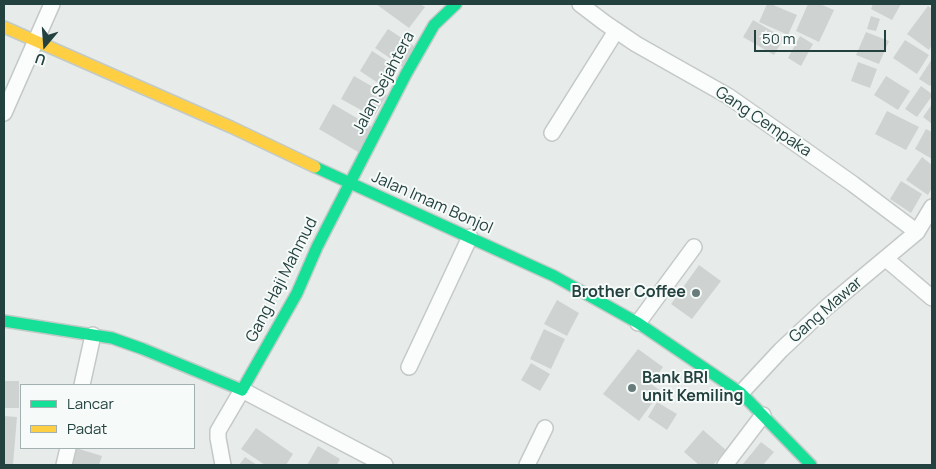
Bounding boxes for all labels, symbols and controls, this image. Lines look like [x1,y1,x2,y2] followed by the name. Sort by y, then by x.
[20,20,70,70] north arrow
[756,20,888,52] scale bar
[762,28,796,49] text: 50 m
[349,29,419,137] street label: Jalan Sejahtera
[32,49,48,70] text: U
[711,83,815,161] street label: Gang Cempaka
[368,168,496,238] street label: Jalan Imam Bonjol
[242,214,322,346] street label: Gang Haji Mahmud
[785,273,867,347] street label: Gang Mawar
[572,283,686,303] place label: Brother Coffee
[690,287,702,299] marker: Brother Coffee
[642,369,743,407] place label: Bank BRI unit Kemiling
[626,382,638,394] marker: Bank BRI unit Kemiling
[20,384,195,449] legend
[67,393,114,414] text: Lancar
[67,418,107,439] text: Padat

